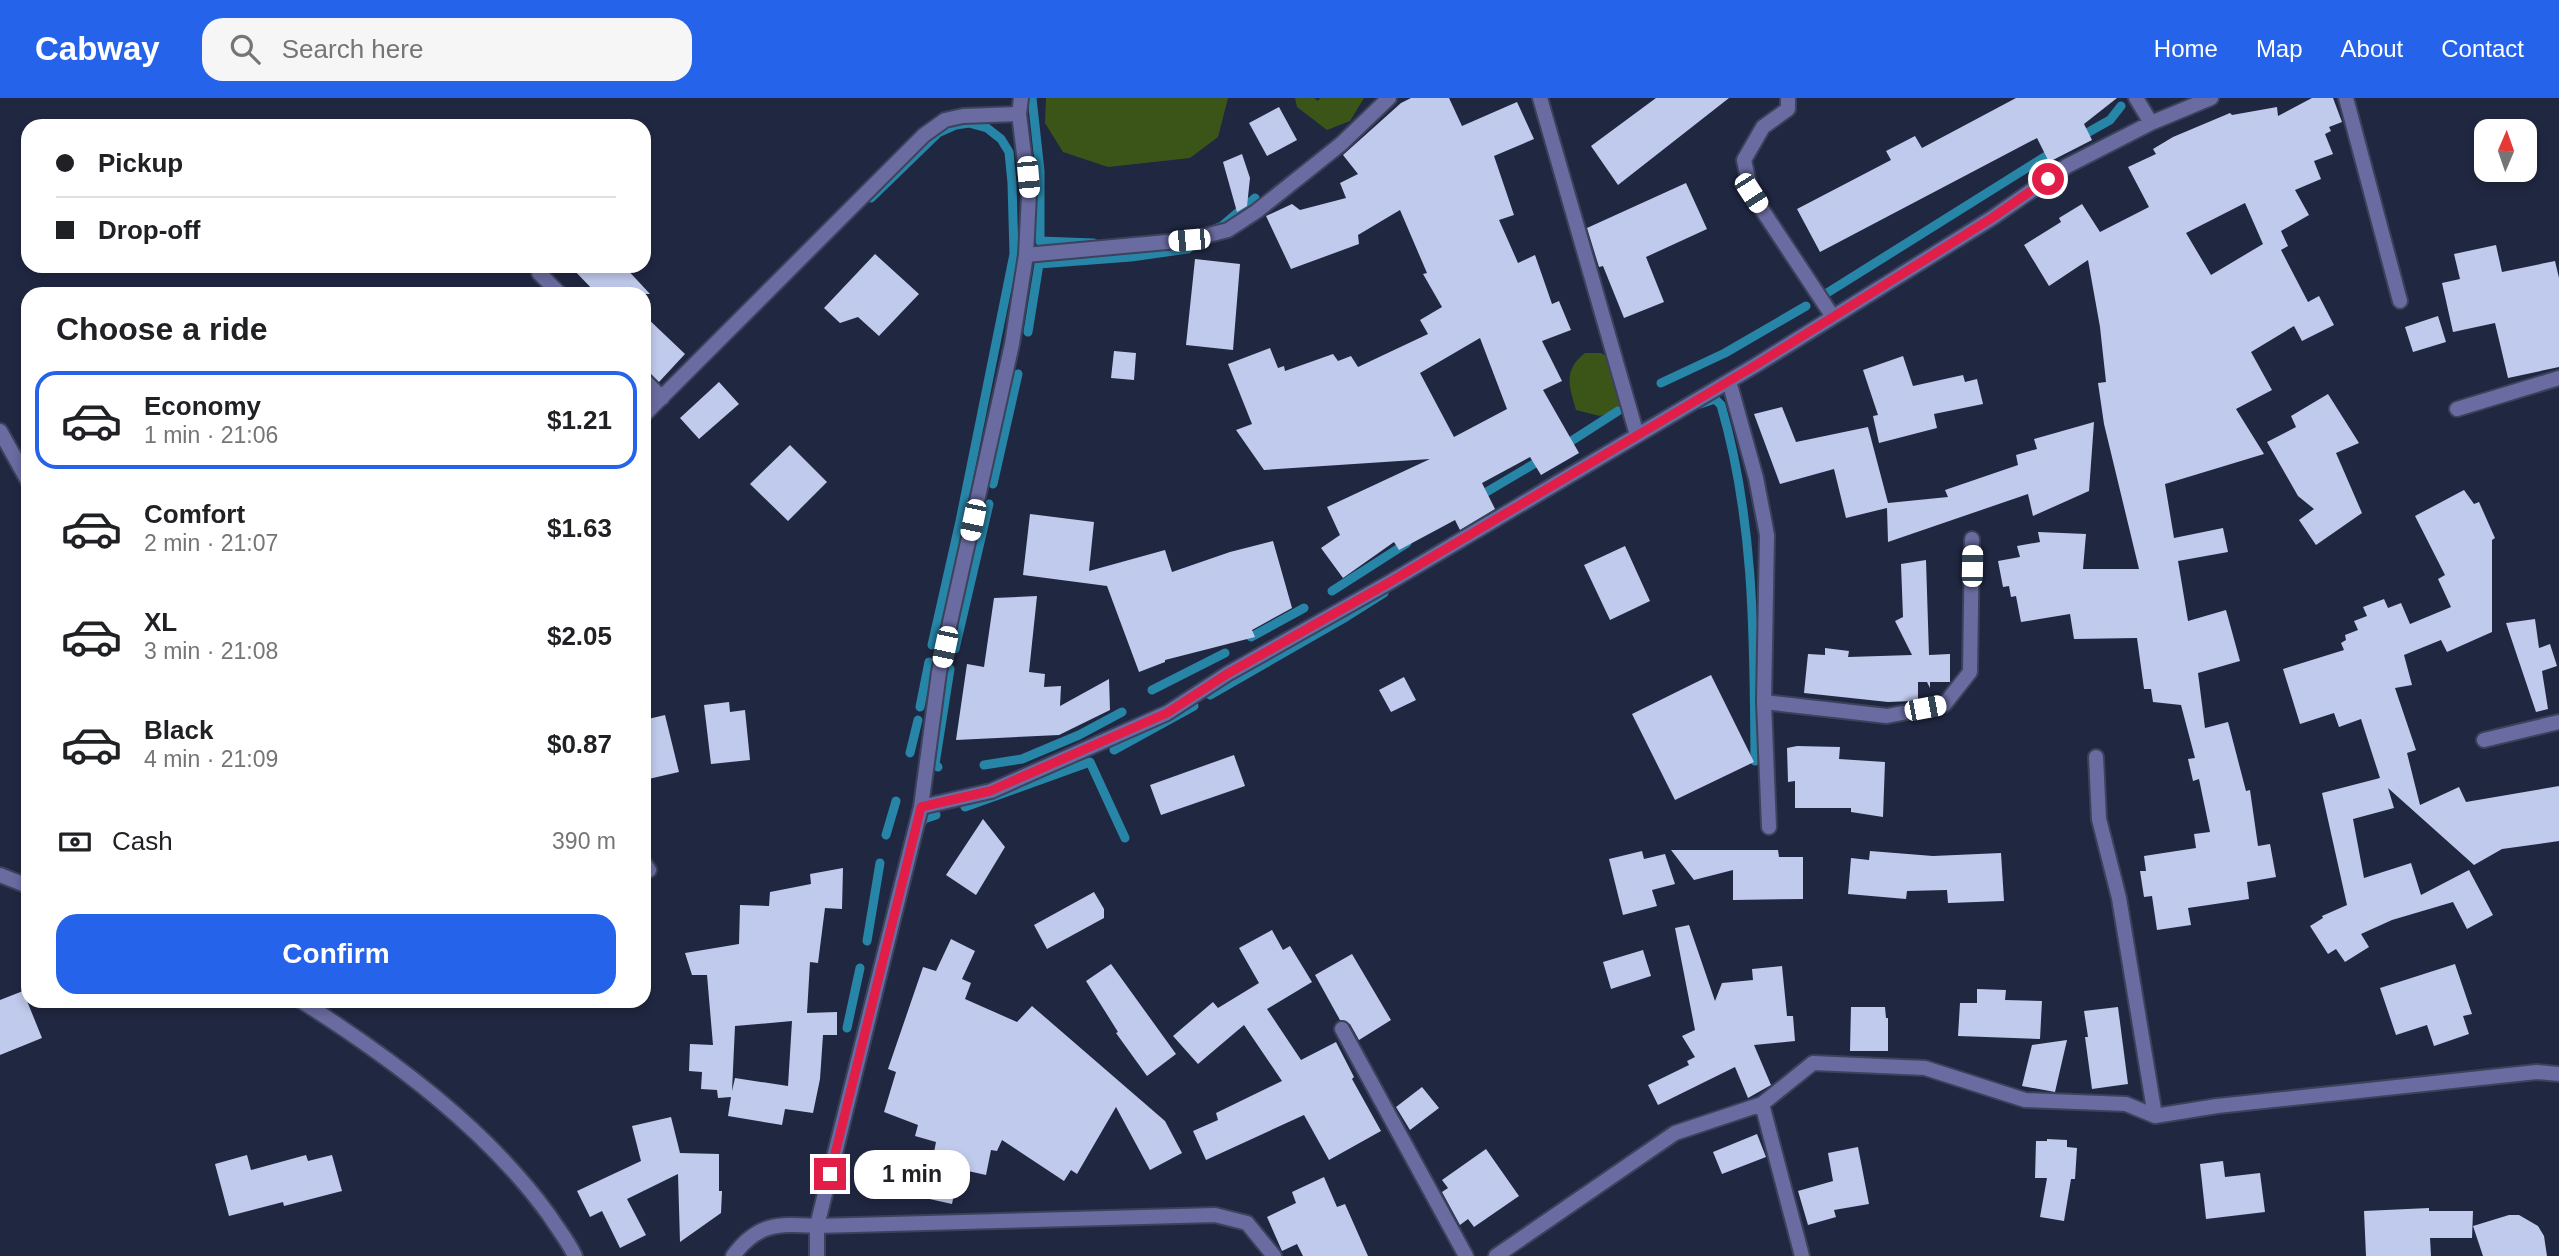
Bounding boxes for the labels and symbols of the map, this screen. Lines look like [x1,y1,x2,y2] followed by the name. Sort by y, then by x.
[2474,119,2538,182] north arrow
[1016,155,1041,199] car
[2032,163,2064,195] route start
[1731,170,1772,216] car
[1168,228,1211,252] car
[959,497,988,543] car
[1962,545,1983,587] car
[931,624,960,670] car
[1903,694,1948,722] car
[854,1150,970,1198] callout: 1 min
[814,1158,846,1190] route end

